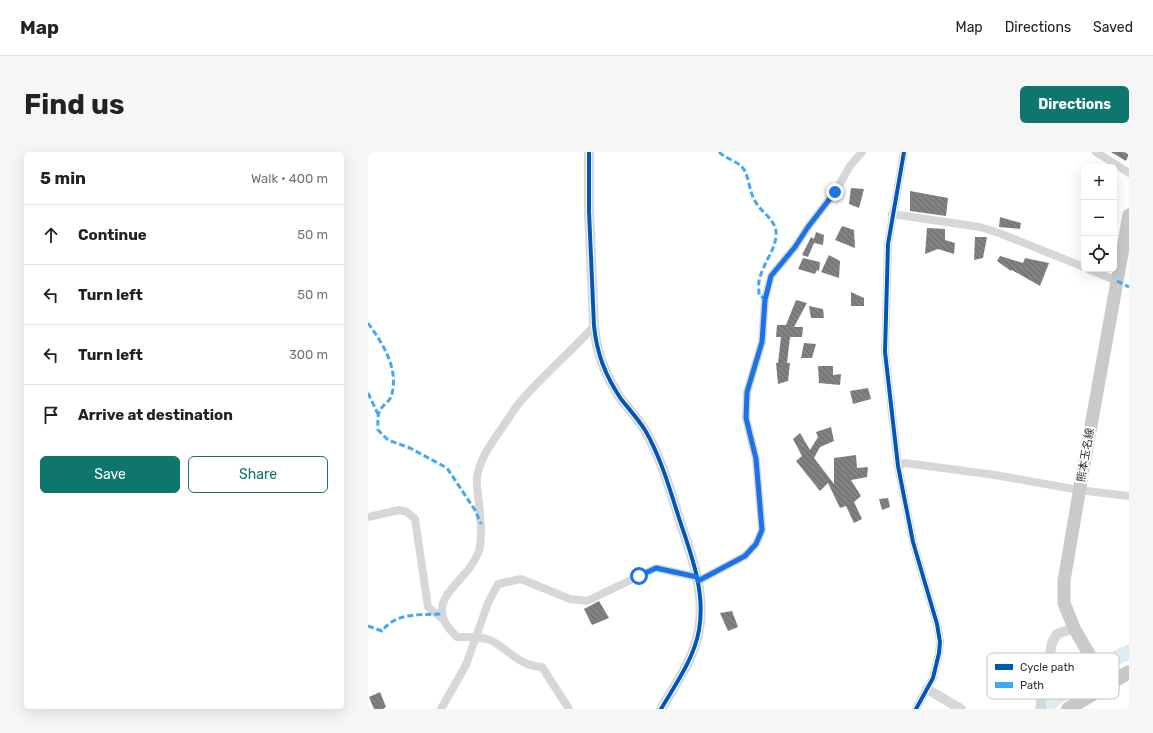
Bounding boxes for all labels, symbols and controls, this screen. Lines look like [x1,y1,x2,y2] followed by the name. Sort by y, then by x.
[20,16,59,39] text: Map
[956,19,983,36] text: Map
[1005,19,1071,36] text: Directions
[1093,19,1133,36] text: Saved
[1020,86,1129,123] button: Directions
[24,88,124,121] text: Find us
[1081,164,1117,272] map controls
[1081,164,1117,200] button: +
[40,168,86,188] text: 5 min
[251,171,328,186] text: Walk · 400 m
[826,183,844,201] route end
[1081,200,1117,236] button: −
[40,224,62,246] icon: ahead
[78,226,147,244] text: Continue
[297,227,328,242] text: 50 m
[1081,236,1117,272] button: locate
[40,284,62,306] icon: left
[78,286,143,304] text: Turn left
[297,287,328,302] text: 50 m
[40,344,62,366] icon: left
[78,346,143,364] text: Turn left
[289,347,328,362] text: 300 m
[40,404,62,426] icon: arrive
[78,406,233,424] text: Arrive at destination
[1074,427,1097,483] street label: 熊本玉名線
[40,456,180,493] button: Save
[188,456,328,493] button: Share
[630,567,648,585] route start
[987,653,1119,699] legend
[1020,661,1074,674] text: Cycle path
[1020,679,1044,692] text: Path

